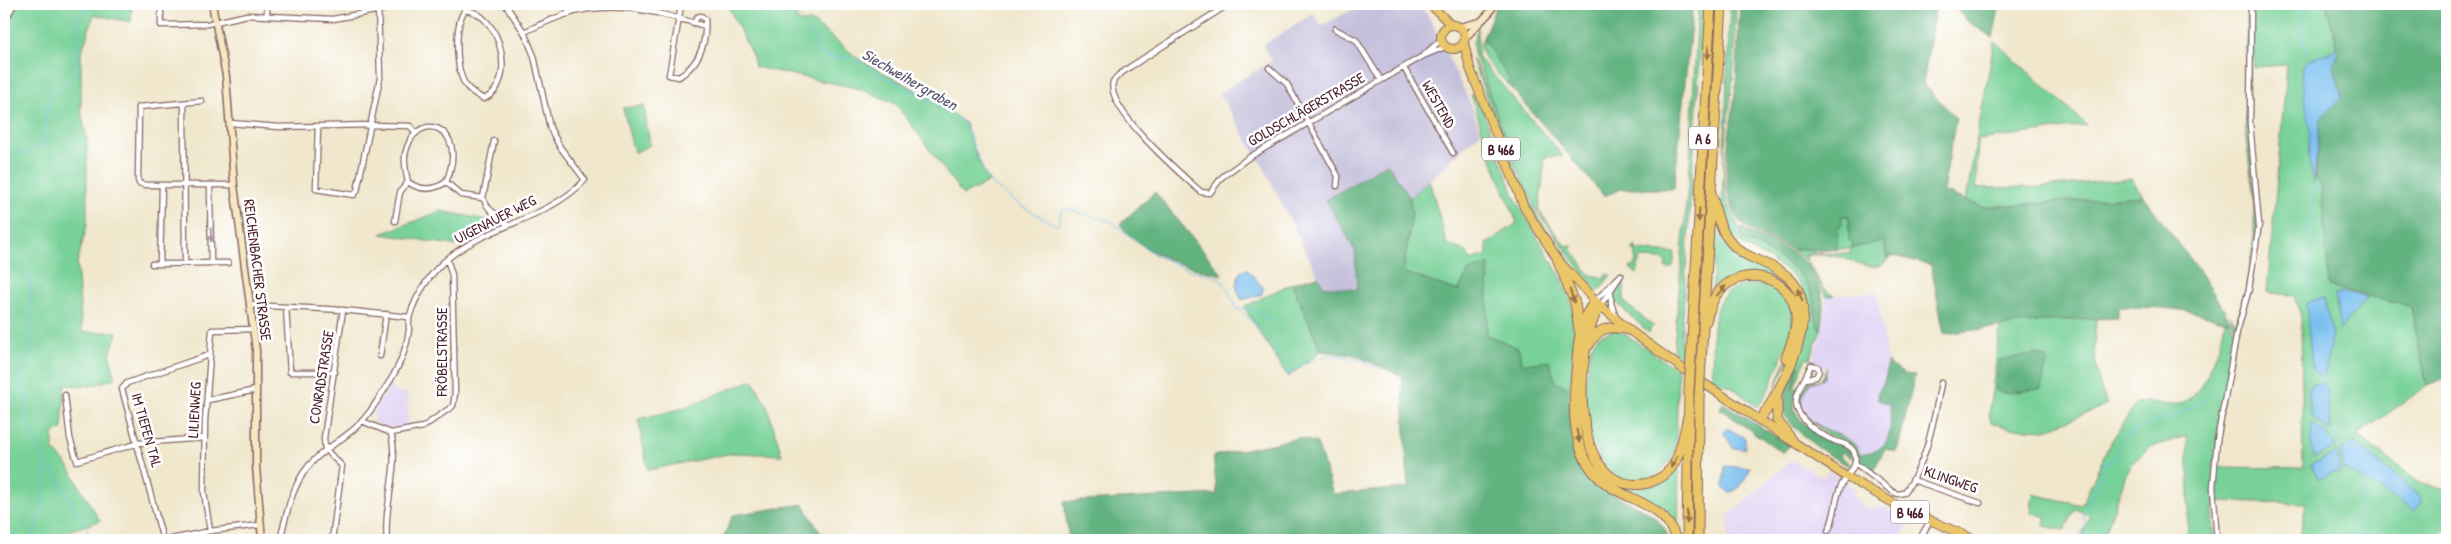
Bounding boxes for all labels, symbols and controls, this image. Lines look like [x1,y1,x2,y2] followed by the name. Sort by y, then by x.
[858,43,963,116] water label: Siechweihergraben
[1704,45,1712,61] one-way arrow
[1243,67,1369,151] street label: GOLDSCHLÄGERSTRASSE
[1417,76,1461,132] street label: WESTEND
[1689,126,1717,150] road number: A 6
[1482,138,1520,160] road number: B 466
[451,189,540,249] street label: UIGENAUER WEG
[239,198,277,342] street label: REICHENBACHER STRASSE
[1694,207,1702,223] one-way arrow
[207,227,215,243] one-way arrow
[1715,286,1727,298] one-way arrow
[1796,288,1804,302] one-way arrow
[1568,289,1576,304] one-way arrow
[431,307,452,398] street label: FRÖBELSTRASSE
[303,328,339,425] street label: CONRADSTRASSE
[182,381,206,438] street label: LILIENWEG
[126,390,168,470] street label: IM TIEFEN TAL
[1574,429,1582,444] one-way arrow
[1670,454,1678,469] one-way arrow
[1921,460,1981,498] street label: KLINGWEG
[1891,501,1929,524] road number: B 466
[1683,509,1691,525] one-way arrow

